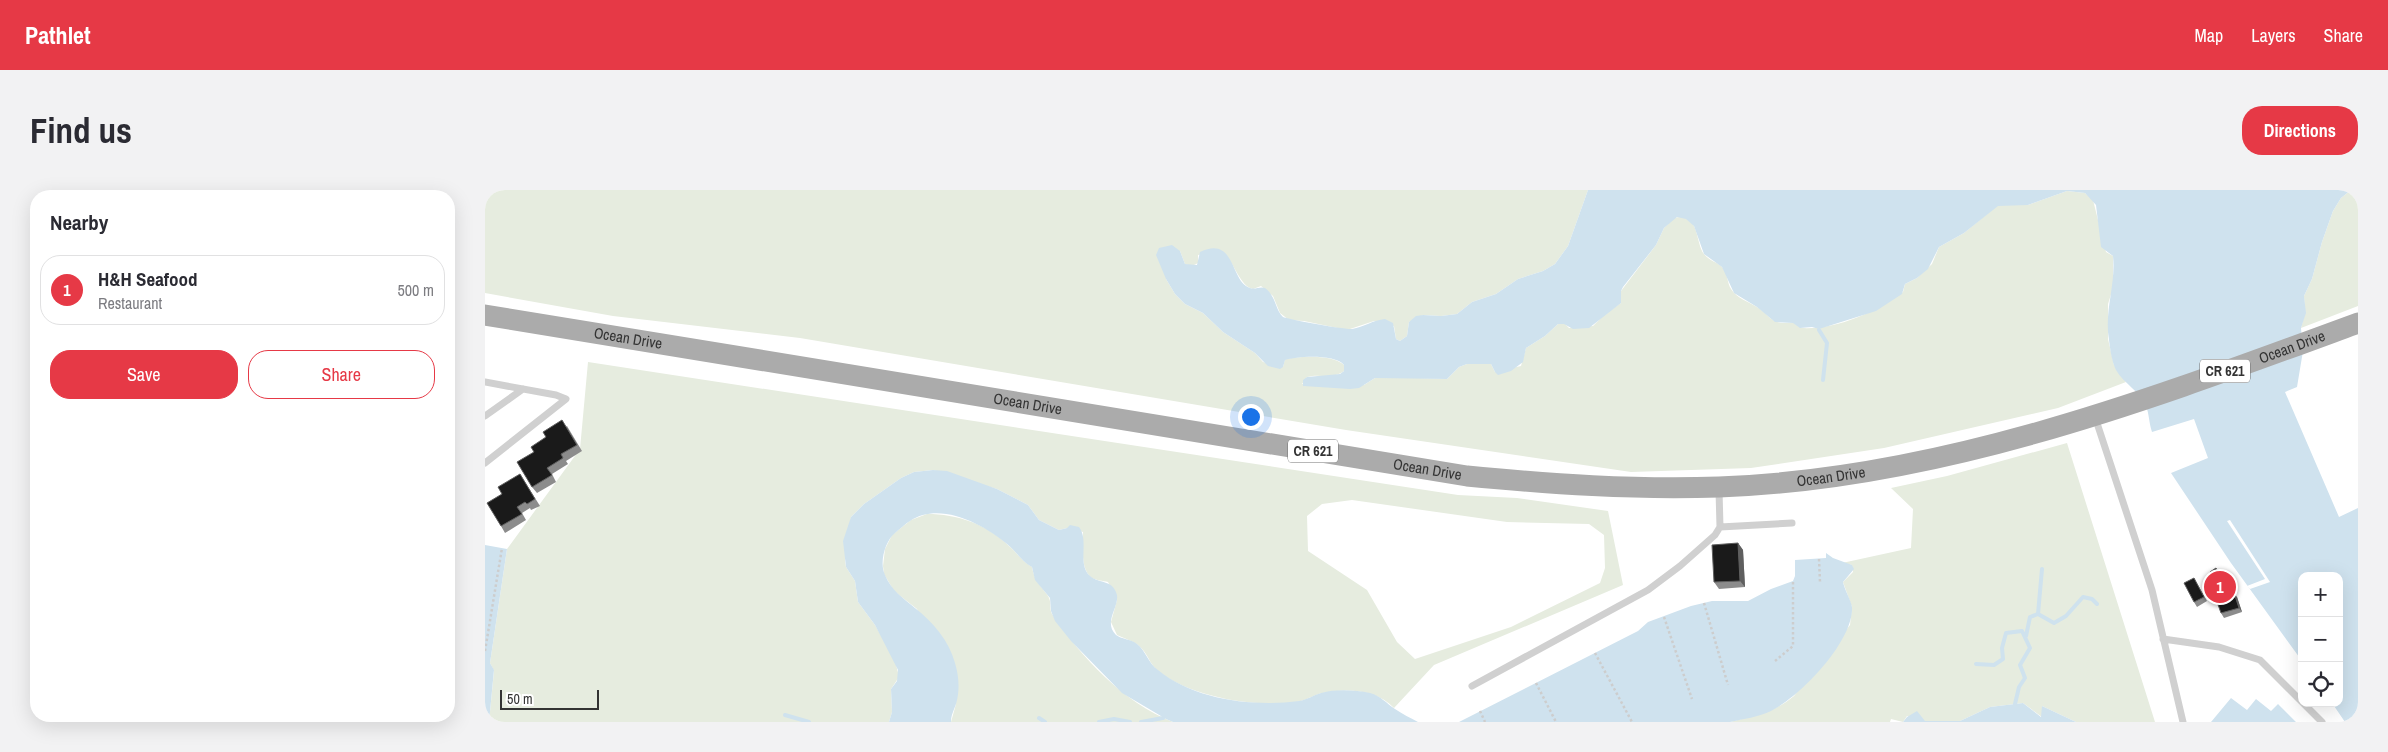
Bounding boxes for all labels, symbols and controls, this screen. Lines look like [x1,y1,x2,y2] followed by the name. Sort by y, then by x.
[25,19,91,51] text: Pathlet
[2195,23,2223,48] text: Map
[2251,23,2296,48] text: Layers
[2324,23,2363,48] text: Share
[2242,106,2358,155] button: Directions
[30,107,132,154] text: Find us
[50,208,108,237] text: Nearby
[98,266,198,292] text: H&H Seafood
[63,279,71,301] text: 1
[398,279,434,301] text: 500 m
[98,292,162,314] text: Restaurant
[592,322,664,354] street label: Ocean Drive
[2256,325,2328,368] street label: Ocean Drive
[50,350,238,399] button: Save
[248,350,435,399] button: Share
[2200,360,2250,382] road number: CR 621
[992,388,1064,419] street label: Ocean Drive
[1238,404,1264,430] your location
[1288,440,1338,462] road number: CR 621
[1392,453,1463,485] street label: Ocean Drive
[1795,461,1867,491] street label: Ocean Drive
[2204,568,2236,606] pin: 1
[2298,572,2343,707] map controls
[2298,572,2343,617] button: +
[2298,617,2343,662] button: −
[2298,662,2343,707] button: locate
[500,687,599,710] scale bar
[507,690,533,708] text: 50 m

